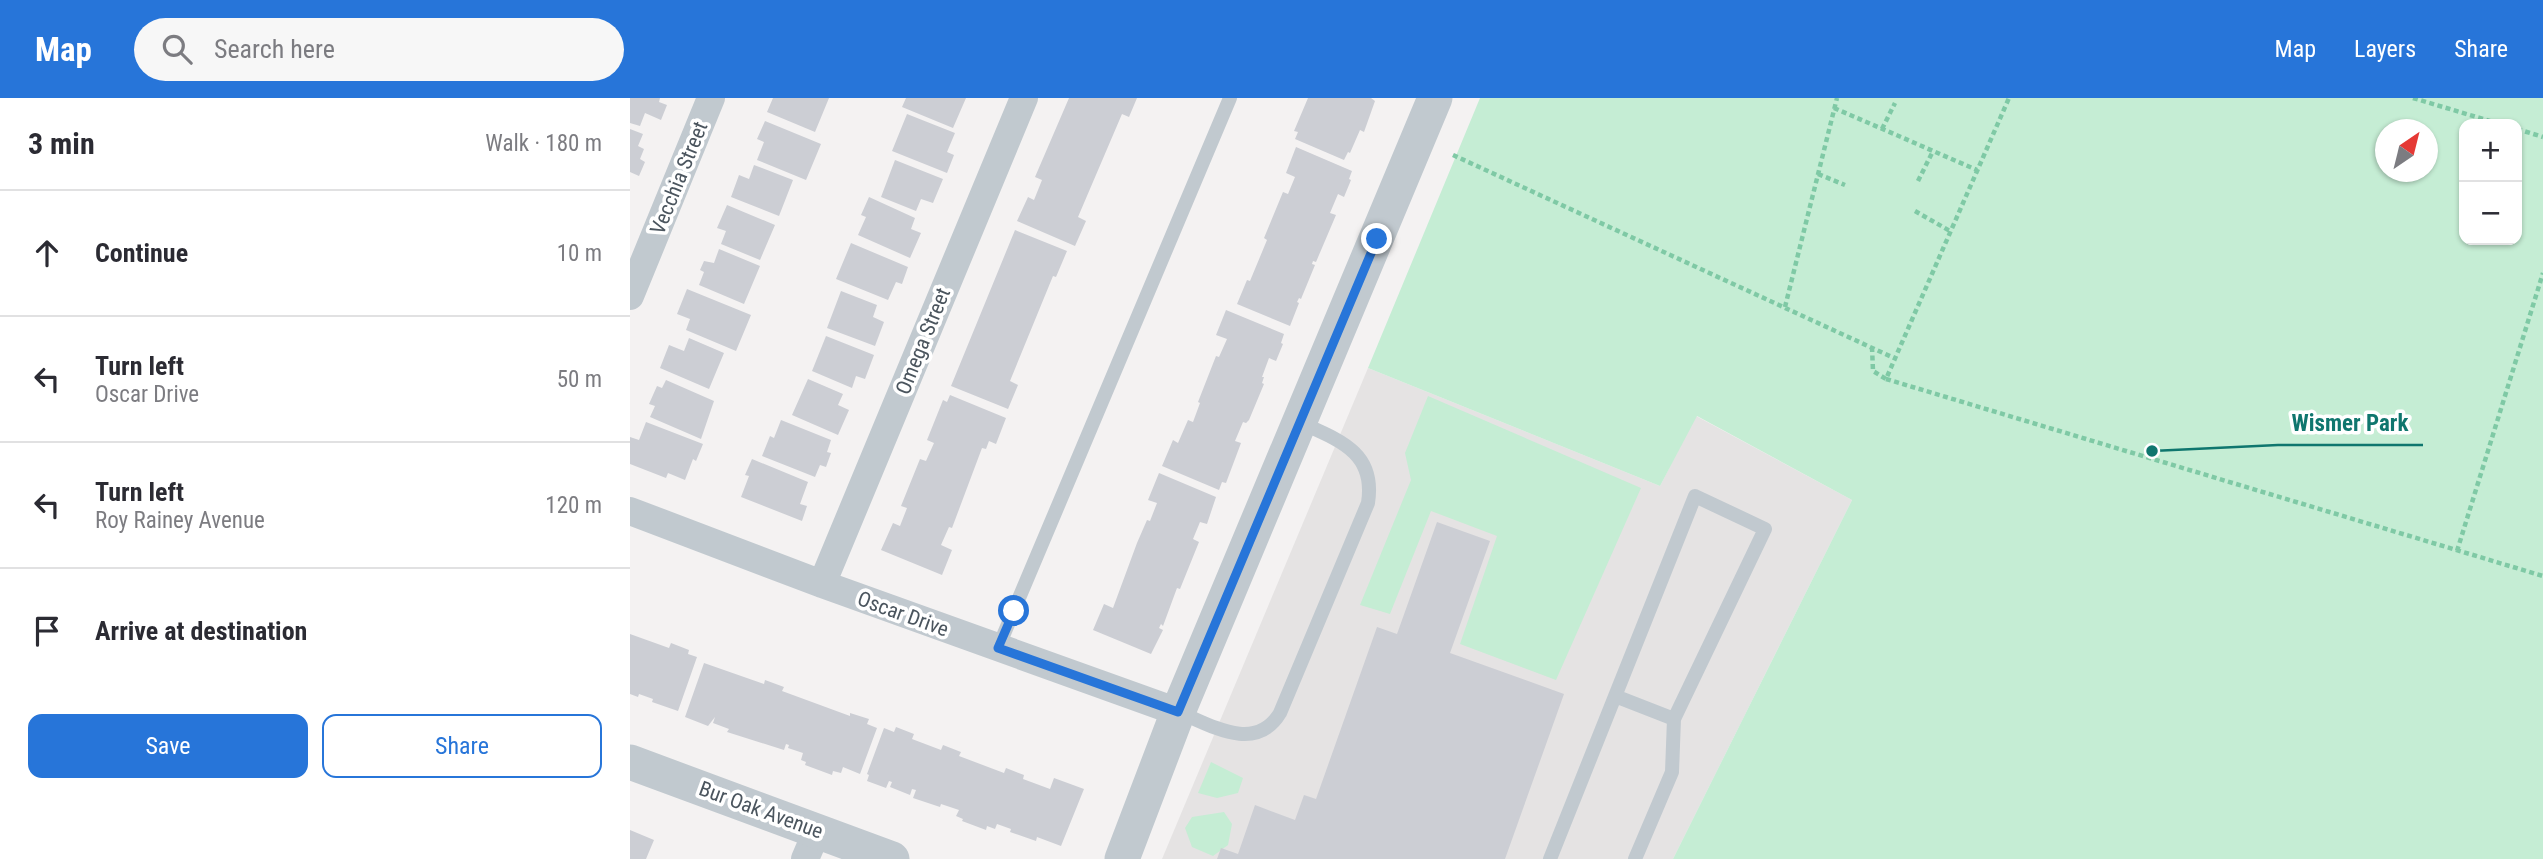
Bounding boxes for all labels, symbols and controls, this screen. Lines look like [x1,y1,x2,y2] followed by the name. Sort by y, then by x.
[134,18,624,81] search box
[35,30,92,69] text: Map
[158,30,196,68] icon: search
[214,34,335,64] text: Search here
[2275,35,2316,63] text: Map
[2354,35,2416,63] text: Layers
[2454,35,2508,63] text: Share
[645,118,713,238] street label: Vecchia Street
[2375,119,2438,182] north arrow
[2459,119,2522,245] map controls
[2459,119,2522,182] button: +
[28,126,95,161] text: 3 min
[485,130,602,157] text: Walk · 180 m
[2459,182,2522,245] button: −
[1361,223,1392,254] route end
[28,234,66,272] icon: ahead
[95,238,188,268] text: Continue
[557,240,602,267] text: 10 m
[891,284,955,398] street label: Omega Street
[95,351,184,381] text: Turn left
[28,360,66,398] icon: left
[557,366,602,393] text: 50 m
[95,381,199,408] text: Oscar Drive
[2278,401,2423,445] callout: Wismer Park
[2292,410,2409,437] text: Wismer Park
[95,477,184,507] text: Turn left
[28,486,66,524] icon: left
[545,492,602,519] text: 120 m
[95,507,265,534] text: Roy Rainey Avenue
[854,586,952,642] street label: Oscar Drive
[998,595,1029,626] route start
[28,612,66,650] icon: arrive
[95,616,307,646] text: Arrive at destination
[28,714,308,778] button: Save
[322,714,602,778] button: Share
[696,776,826,844] street label: Bur Oak Avenue

